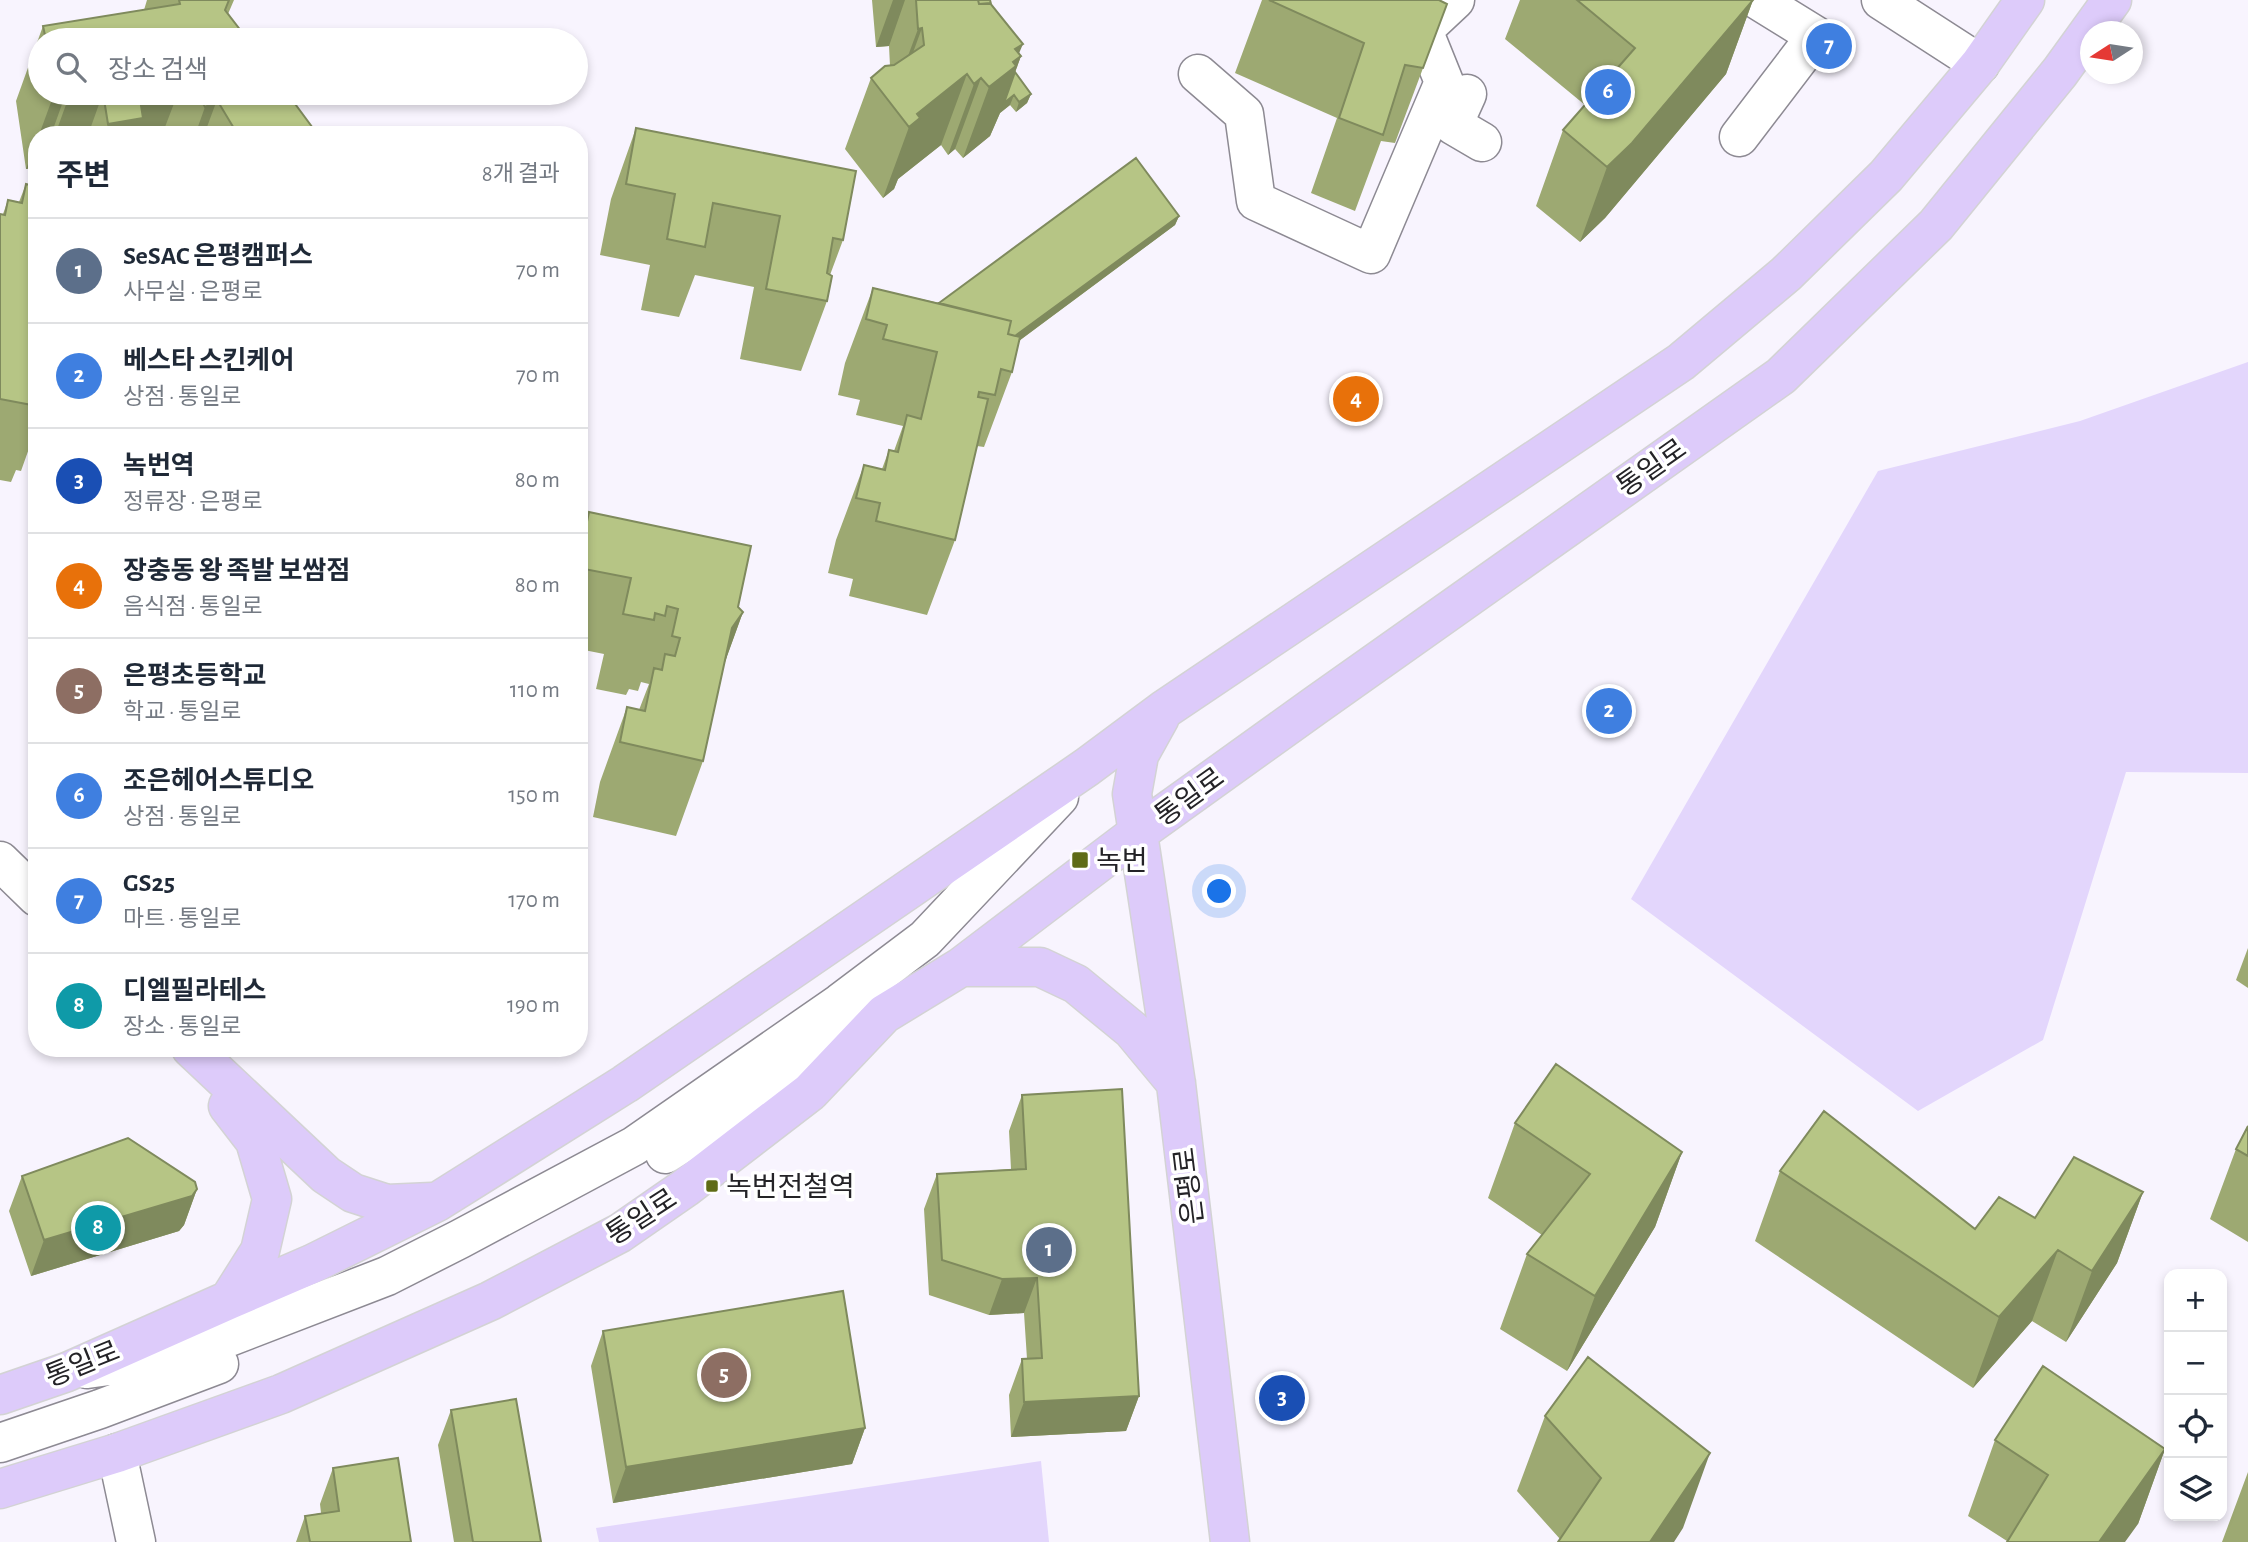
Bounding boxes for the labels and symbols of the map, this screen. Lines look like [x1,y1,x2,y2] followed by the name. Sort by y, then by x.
[1806,20,1852,72] pin: 7
[2080,21,2143,84] north arrow
[1585,66,1631,118] pin: 6
[1333,373,1379,425] pin: 4
[1611,433,1692,502] street label: 통일로
[1586,685,1632,737] pin: 2
[1150,762,1230,832] street label: 통일로
[1096,846,1148,876] place label: 녹번
[1070,850,1090,870] marker: 녹번
[1202,874,1236,908] your location
[1169,1146,1209,1226] street label: 은평로
[726,1172,855,1202] place label: 녹번전철역
[704,1178,720,1194] marker: 녹번전철역
[601,1183,682,1250] street label: 통일로
[75,1202,121,1254] pin: 8
[1026,1224,1072,1276] pin: 1
[41,1336,124,1392] street label: 통일로
[701,1349,747,1401] pin: 5
[1259,1372,1305,1424] pin: 3

